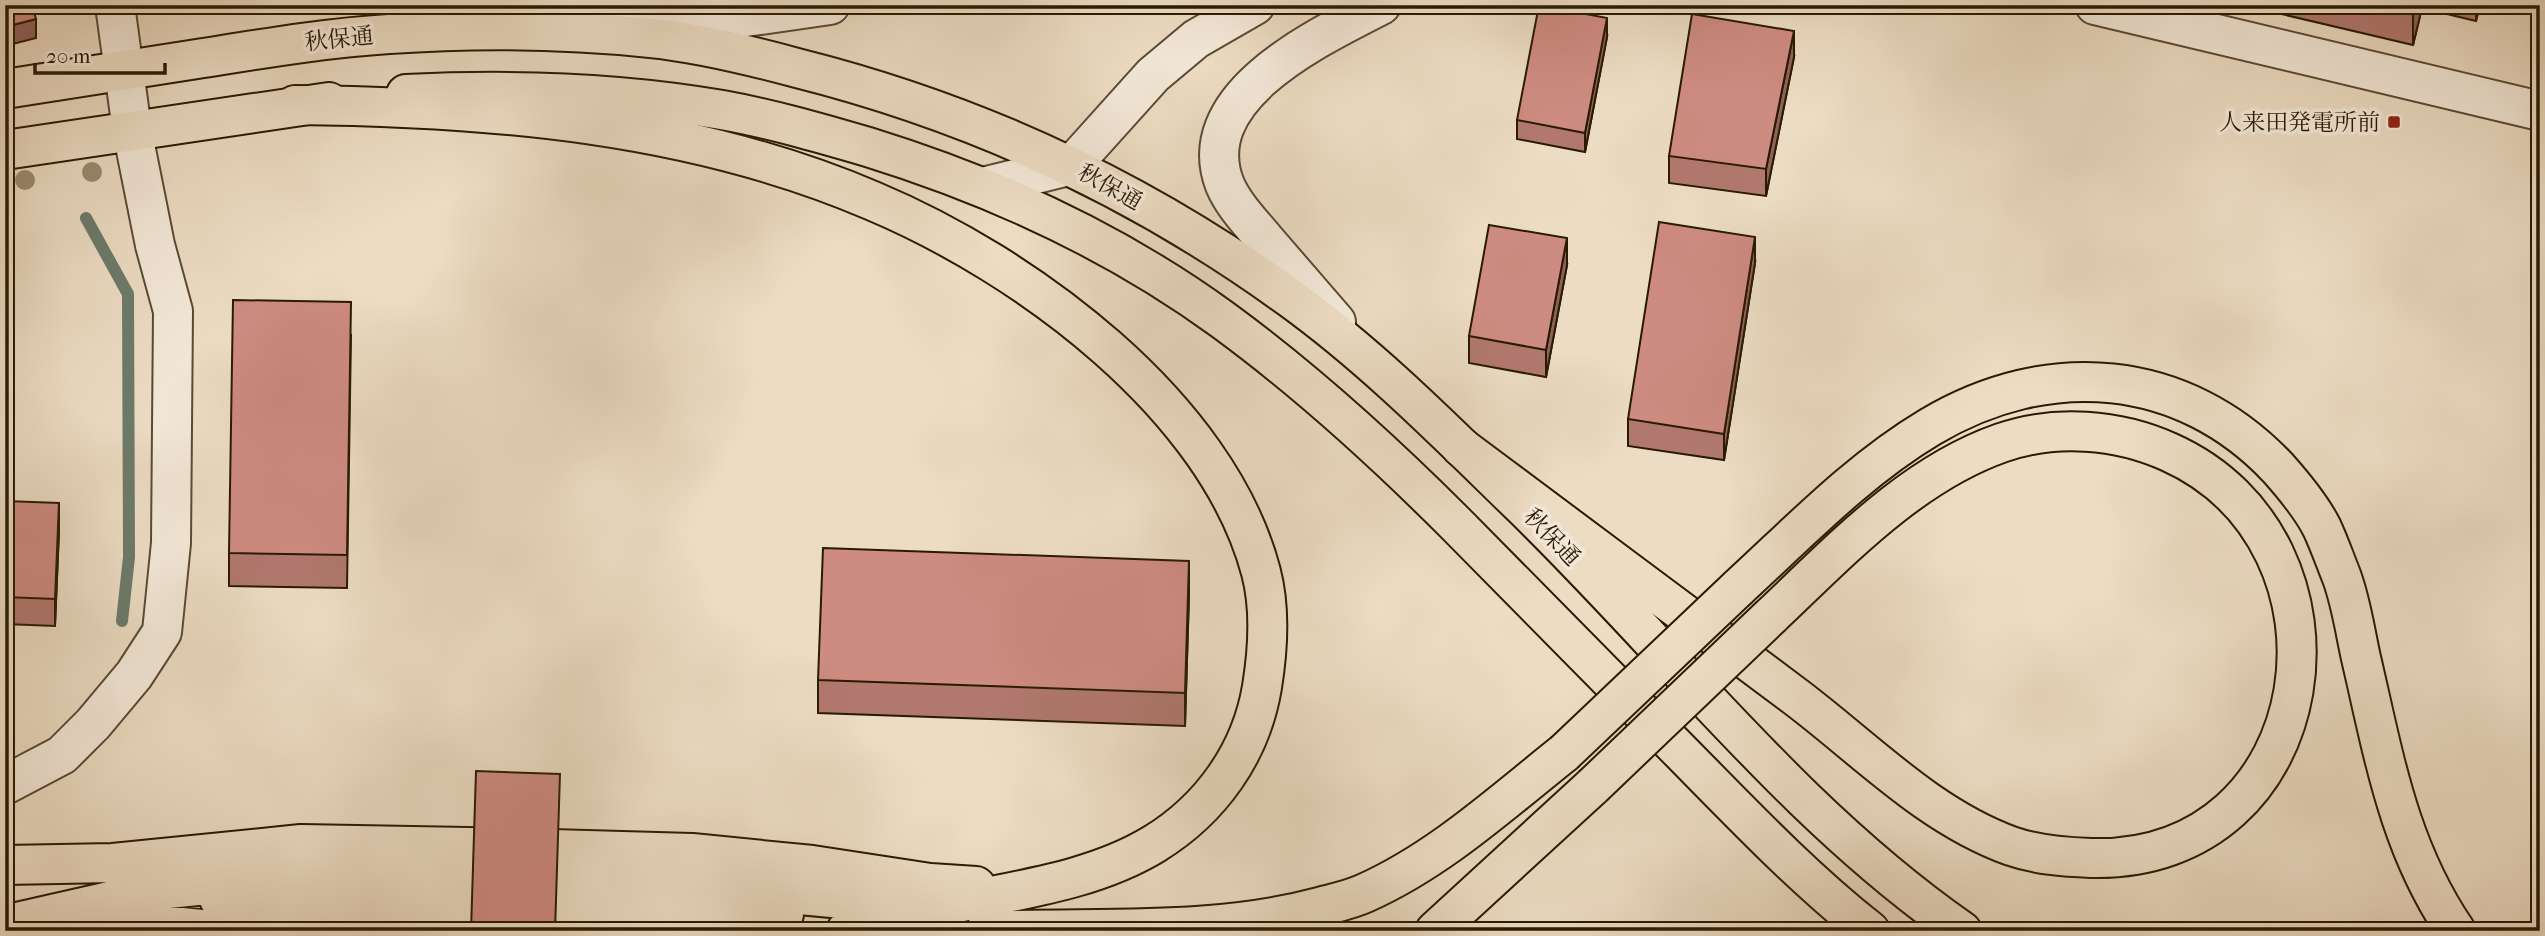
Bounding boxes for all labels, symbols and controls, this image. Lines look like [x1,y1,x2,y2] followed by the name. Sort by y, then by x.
[303,22,375,56] street label: 秋保通
[35,32,164,76] scale bar
[46,44,91,68] text: 20 m
[2219,109,2380,136] place label: 人来田発電所前
[2386,114,2402,130] marker: 人来田発電所前
[1073,158,1147,216] street label: 秋保通
[1518,503,1586,571] street label: 秋保通

